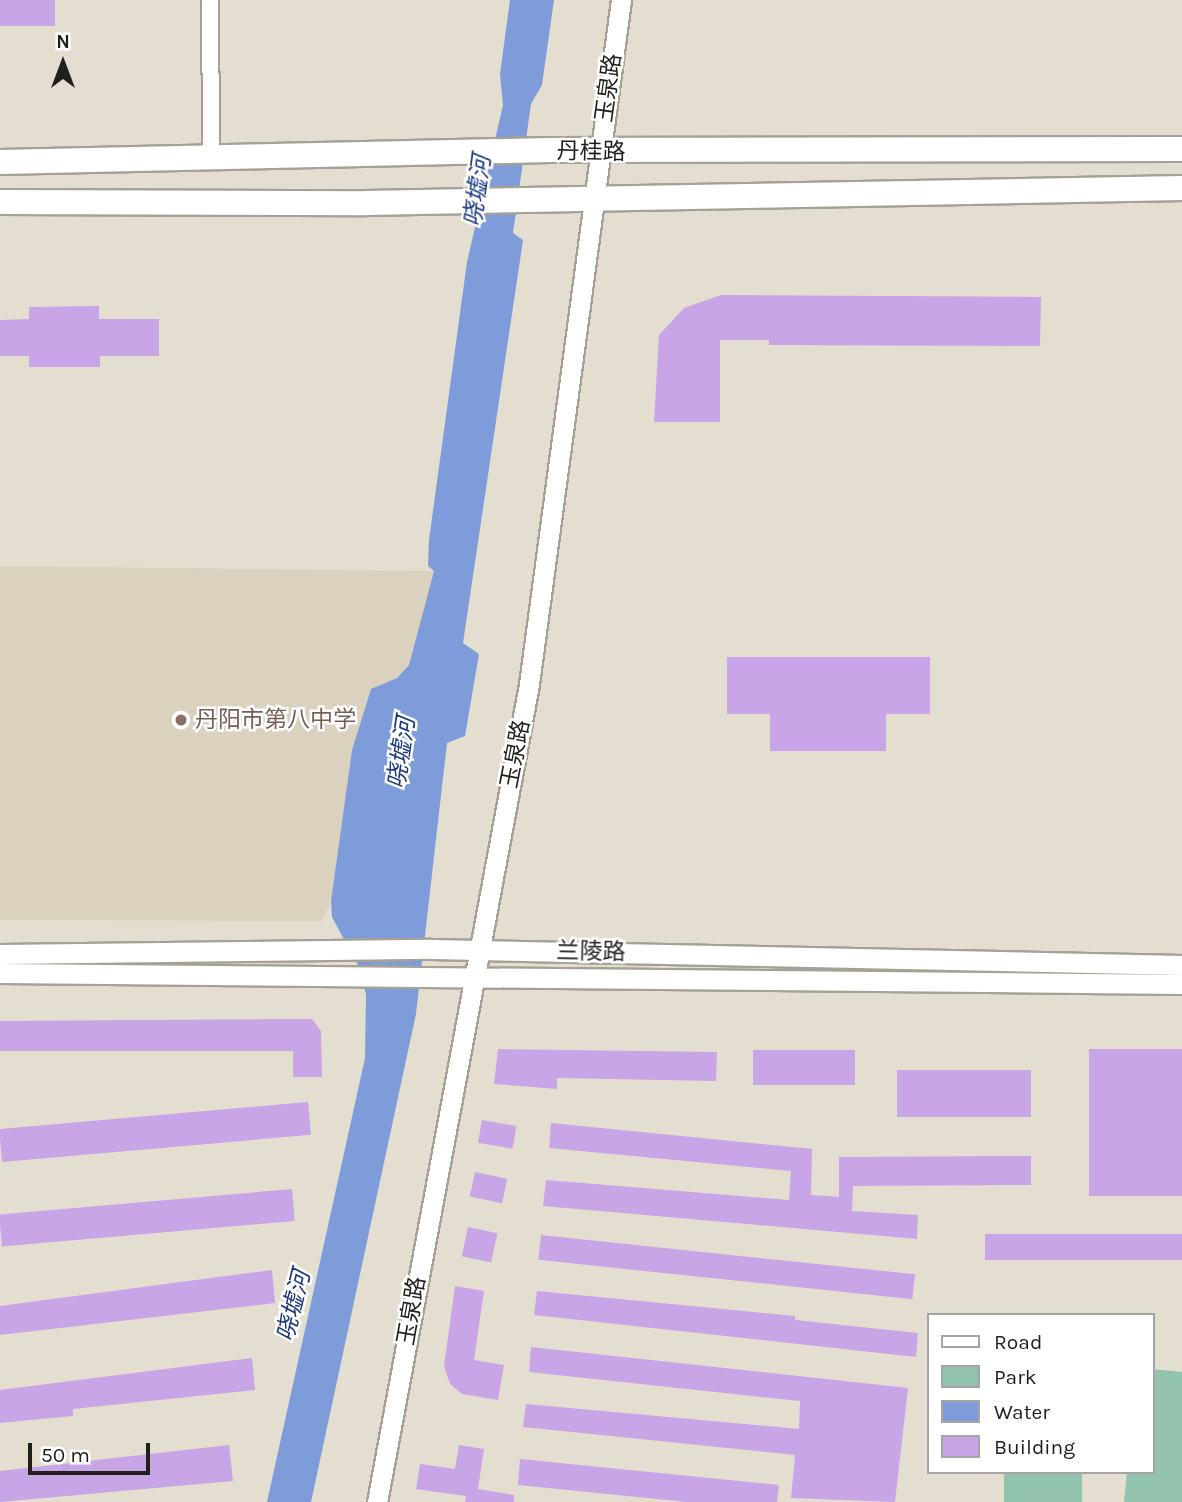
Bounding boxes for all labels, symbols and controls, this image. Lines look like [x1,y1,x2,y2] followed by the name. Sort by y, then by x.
[28,28,98,98] north arrow
[56,31,70,53] text: N
[591,52,627,124] street label: 玉泉路
[556,138,626,166] street label: 丹桂路
[459,153,497,229] water label: 哓墟河
[195,706,356,734] place label: 丹阳市第八中学
[173,712,189,728] marker: 丹阳市第八中学
[383,715,421,791] water label: 哓墟河
[496,718,536,790] street label: 玉泉路
[556,938,626,966] street label: 兰陵路
[271,1268,317,1344] water label: 哓墟河
[392,1275,432,1347] street label: 玉泉路
[926,1313,1154,1474] legend
[994,1330,1042,1354] text: Road
[994,1365,1037,1389] text: Park
[994,1400,1050,1424] text: Water
[32,1428,154,1472] scale bar
[994,1435,1075,1459] text: Building
[41,1443,90,1467] text: 50 m

